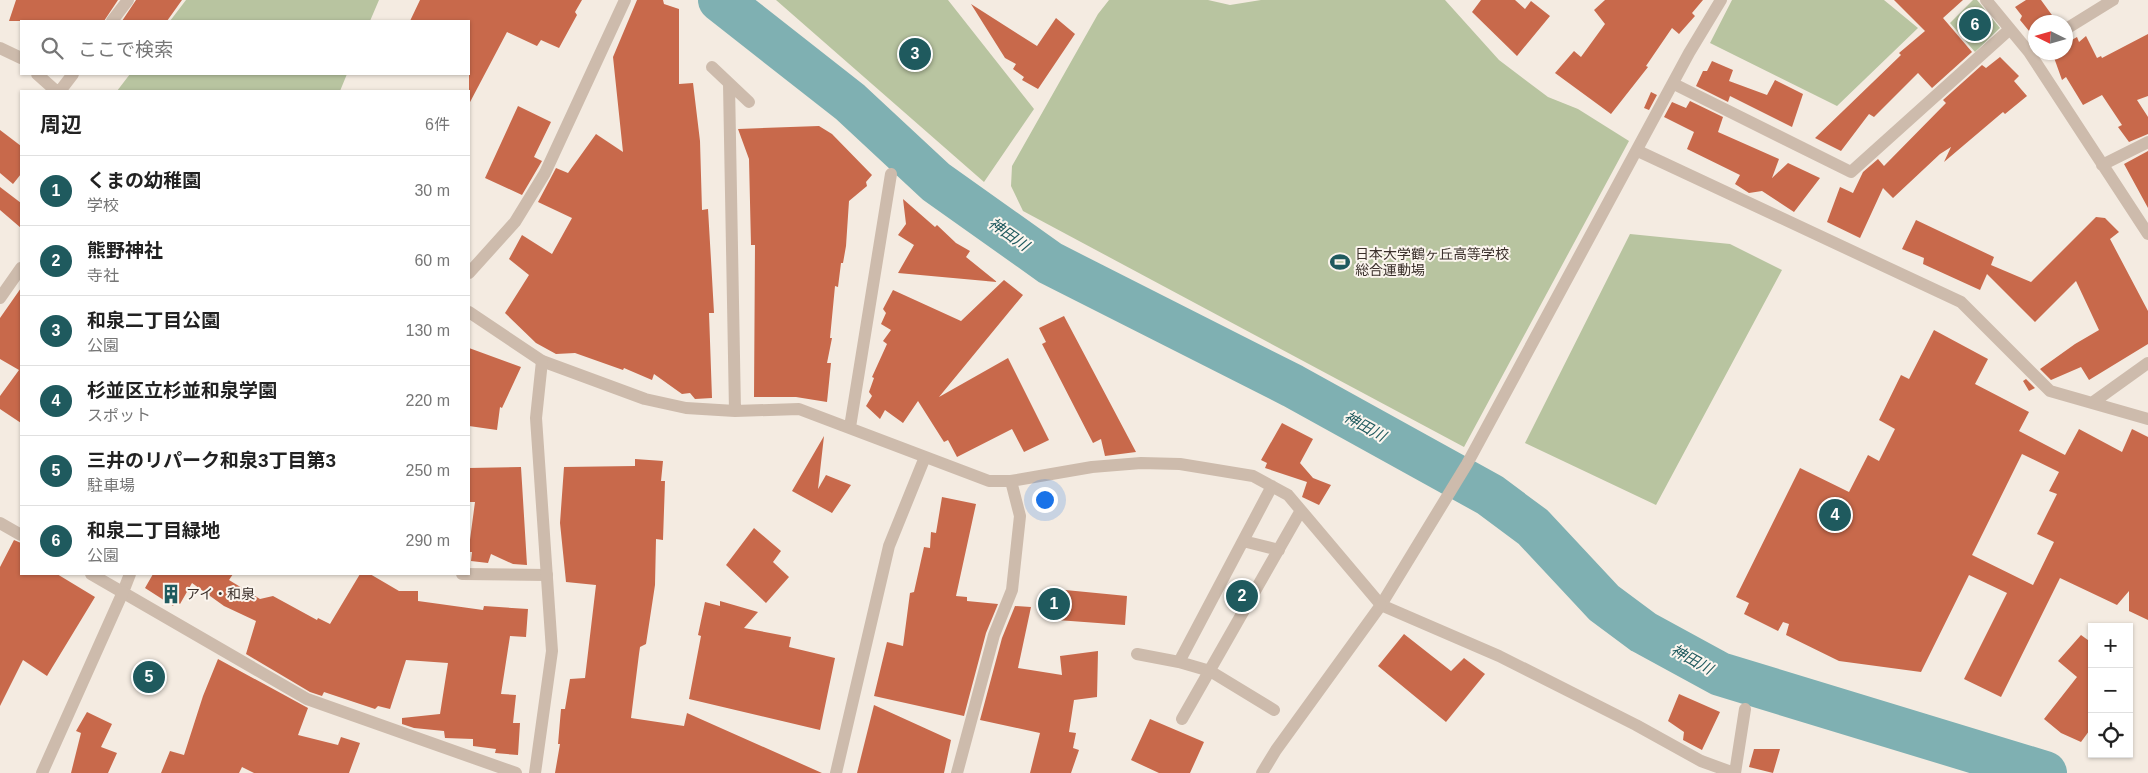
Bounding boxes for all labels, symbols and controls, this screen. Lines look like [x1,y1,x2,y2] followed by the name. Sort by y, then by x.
[1959,6,1991,44] pin: 6
[2028,15,2073,60] north arrow
[20,20,470,75] search box
[38,34,66,62] icon: search
[899,35,931,73] pin: 3
[78,39,173,60] text: ここで検索
[40,113,82,136] text: 周辺
[425,116,450,133] text: 6件
[87,170,201,191] text: くまの幼稚園
[52,182,60,199] text: 1
[414,182,450,199] text: 30 m
[87,197,119,214] text: 学校
[986,214,1034,255] water label: 神田川
[87,240,163,261] text: 熊野神社
[1355,246,1509,278] place label: 日本大学鶴ヶ丘高等学校 総合運動場
[1329,251,1351,273] sports icon: 日本大学鶴ヶ丘高等学校 総合運動場
[52,252,60,269] text: 2
[414,252,450,269] text: 60 m
[87,267,119,284] text: 寺社
[87,310,220,331] text: 和泉二丁目公園
[52,322,60,339] text: 3
[406,322,450,339] text: 130 m
[87,337,119,354] text: 公園
[87,380,277,401] text: 杉並区立杉並和泉学園
[52,392,60,409] text: 4
[406,392,450,409] text: 220 m
[87,407,151,424] text: スポット
[1341,408,1391,445] water label: 神田川
[87,450,336,471] text: 三井のリパーク和泉3丁目第3
[52,462,60,479] text: 5
[406,462,450,479] text: 250 m
[87,477,135,494] text: 駐車場
[1032,487,1058,513] your location
[1819,496,1851,534] pin: 4
[87,520,220,541] text: 和泉二丁目緑地
[52,532,60,549] text: 6
[406,532,450,549] text: 290 m
[87,547,119,564] text: 公園
[1226,577,1258,615] pin: 2
[160,583,182,605] building icon: アイ・和泉
[1038,585,1070,623] pin: 1
[186,586,255,602] place label: アイ・和泉
[2088,623,2133,758] map controls
[2088,623,2133,668] button: +
[1668,641,1718,678] water label: 神田川
[133,658,165,696] pin: 5
[2088,668,2133,713] button: −
[2088,713,2133,758] button: locate

